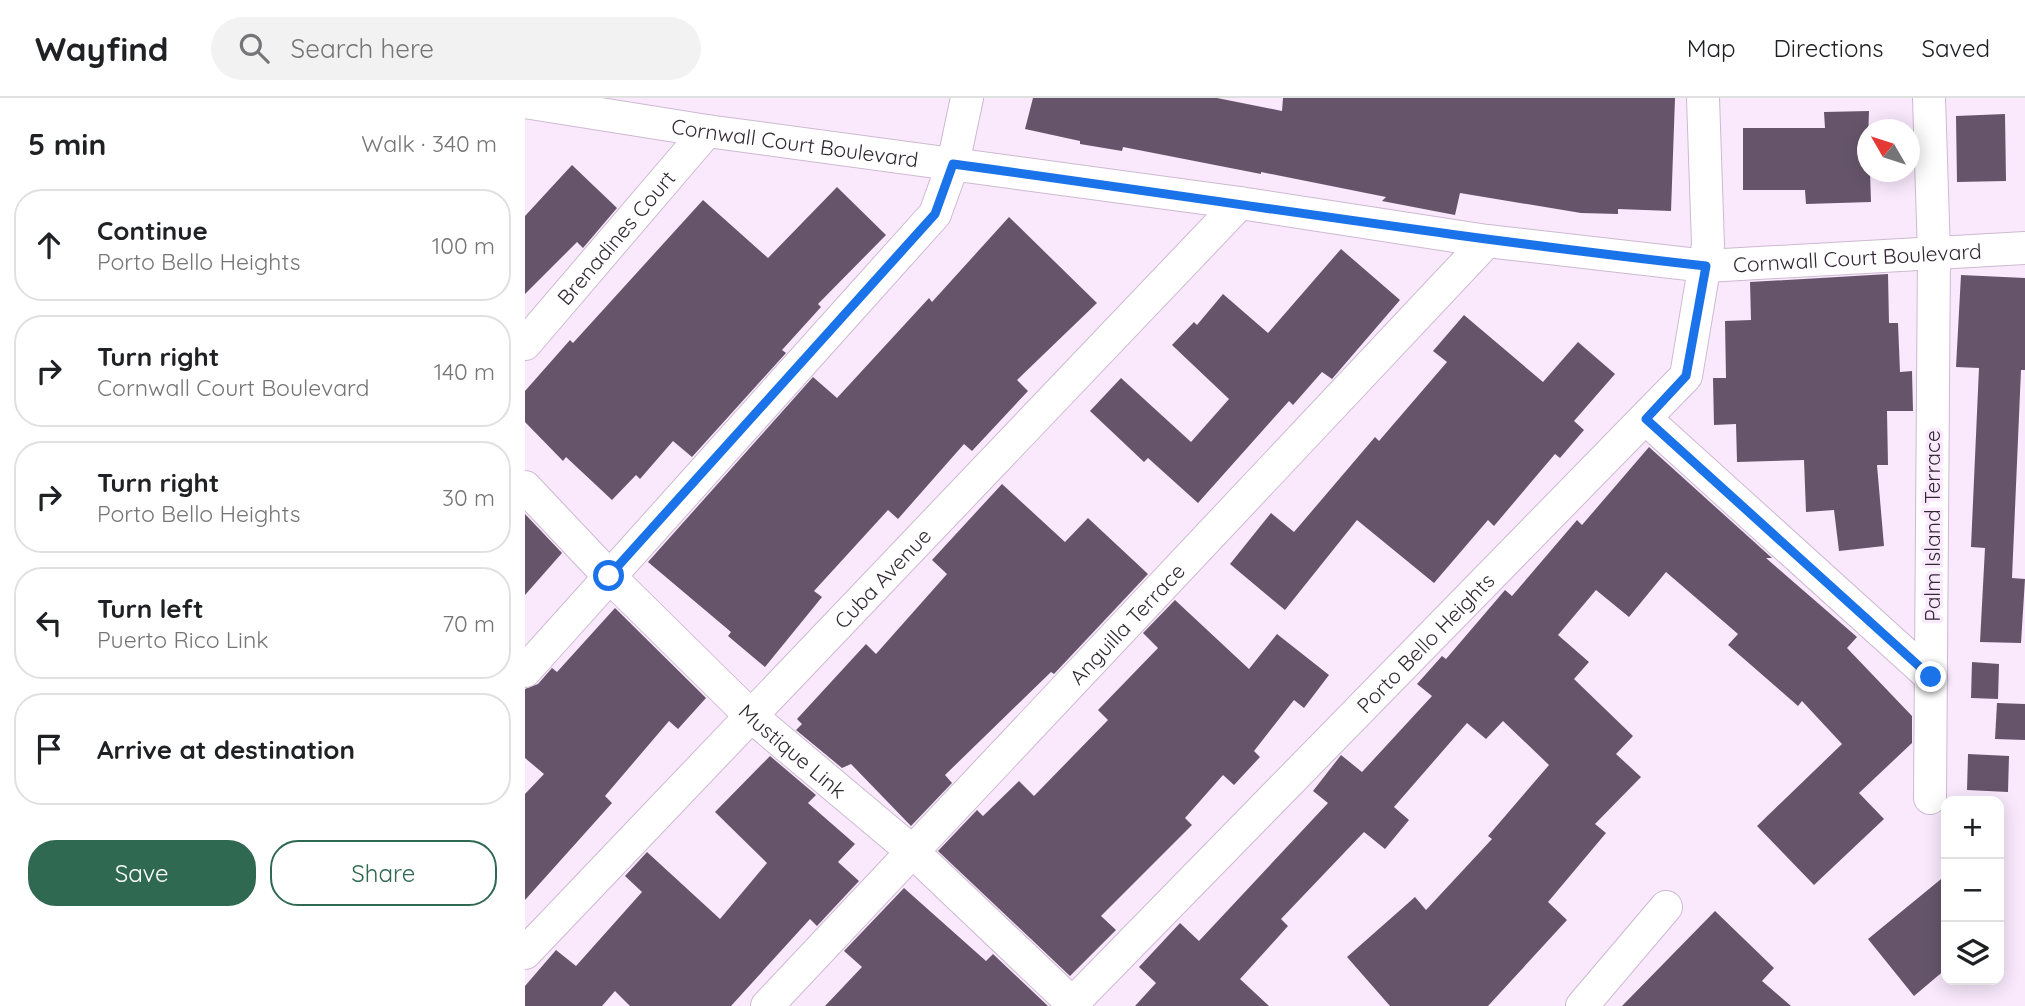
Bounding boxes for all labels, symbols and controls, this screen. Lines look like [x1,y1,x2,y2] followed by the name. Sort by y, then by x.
[211,17,701,80] search box
[35,28,169,69] text: Wayfind
[235,29,273,67] icon: search
[291,32,434,65] text: Search here
[1687,33,1736,63] text: Map
[1774,33,1884,63] text: Directions
[1922,33,1990,63] text: Saved
[670,113,920,172] street label: Cornwall Court Boulevard
[1857,119,1920,182] north arrow
[28,125,106,163] text: 5 min
[361,129,497,158] text: Walk · 340 m
[551,165,681,310] street label: Brenadines Court
[97,214,208,247] text: Continue
[30,226,68,264] icon: ahead
[432,231,495,260] text: 100 m
[1732,237,1982,277] street label: Cornwall Court Boulevard
[97,247,300,276] text: Porto Bello Heights
[97,340,219,373] text: Turn right
[30,352,68,390] icon: right
[434,357,495,386] text: 140 m
[97,373,369,402] text: Cornwall Court Boulevard
[1919,430,1945,622] street label: Palm Island Terrace
[97,466,219,499] text: Turn right
[30,478,68,516] icon: right
[442,483,495,512] text: 30 m
[97,499,300,528] text: Porto Bello Heights
[829,523,936,634] street label: Cuba Avenue
[1064,558,1190,690] street label: Anguilla Terrace
[593,560,624,591] route start
[1351,567,1499,718] street label: Porto Bello Heights
[97,592,204,625] text: Turn left
[30,604,68,642] icon: left
[442,609,495,638] text: 70 m
[97,625,269,654] text: Puerto Rico Link
[1915,661,1946,692] route end
[733,698,851,803] street label: Mustique Link
[30,730,68,768] icon: arrive
[97,733,355,766] text: Arrive at destination
[1941,796,2004,985] map controls
[1941,796,2004,859] button: +
[28,840,256,906] button: Save
[270,840,497,906] button: Share
[1941,859,2004,922] button: −
[1941,922,2004,985] button: layers

